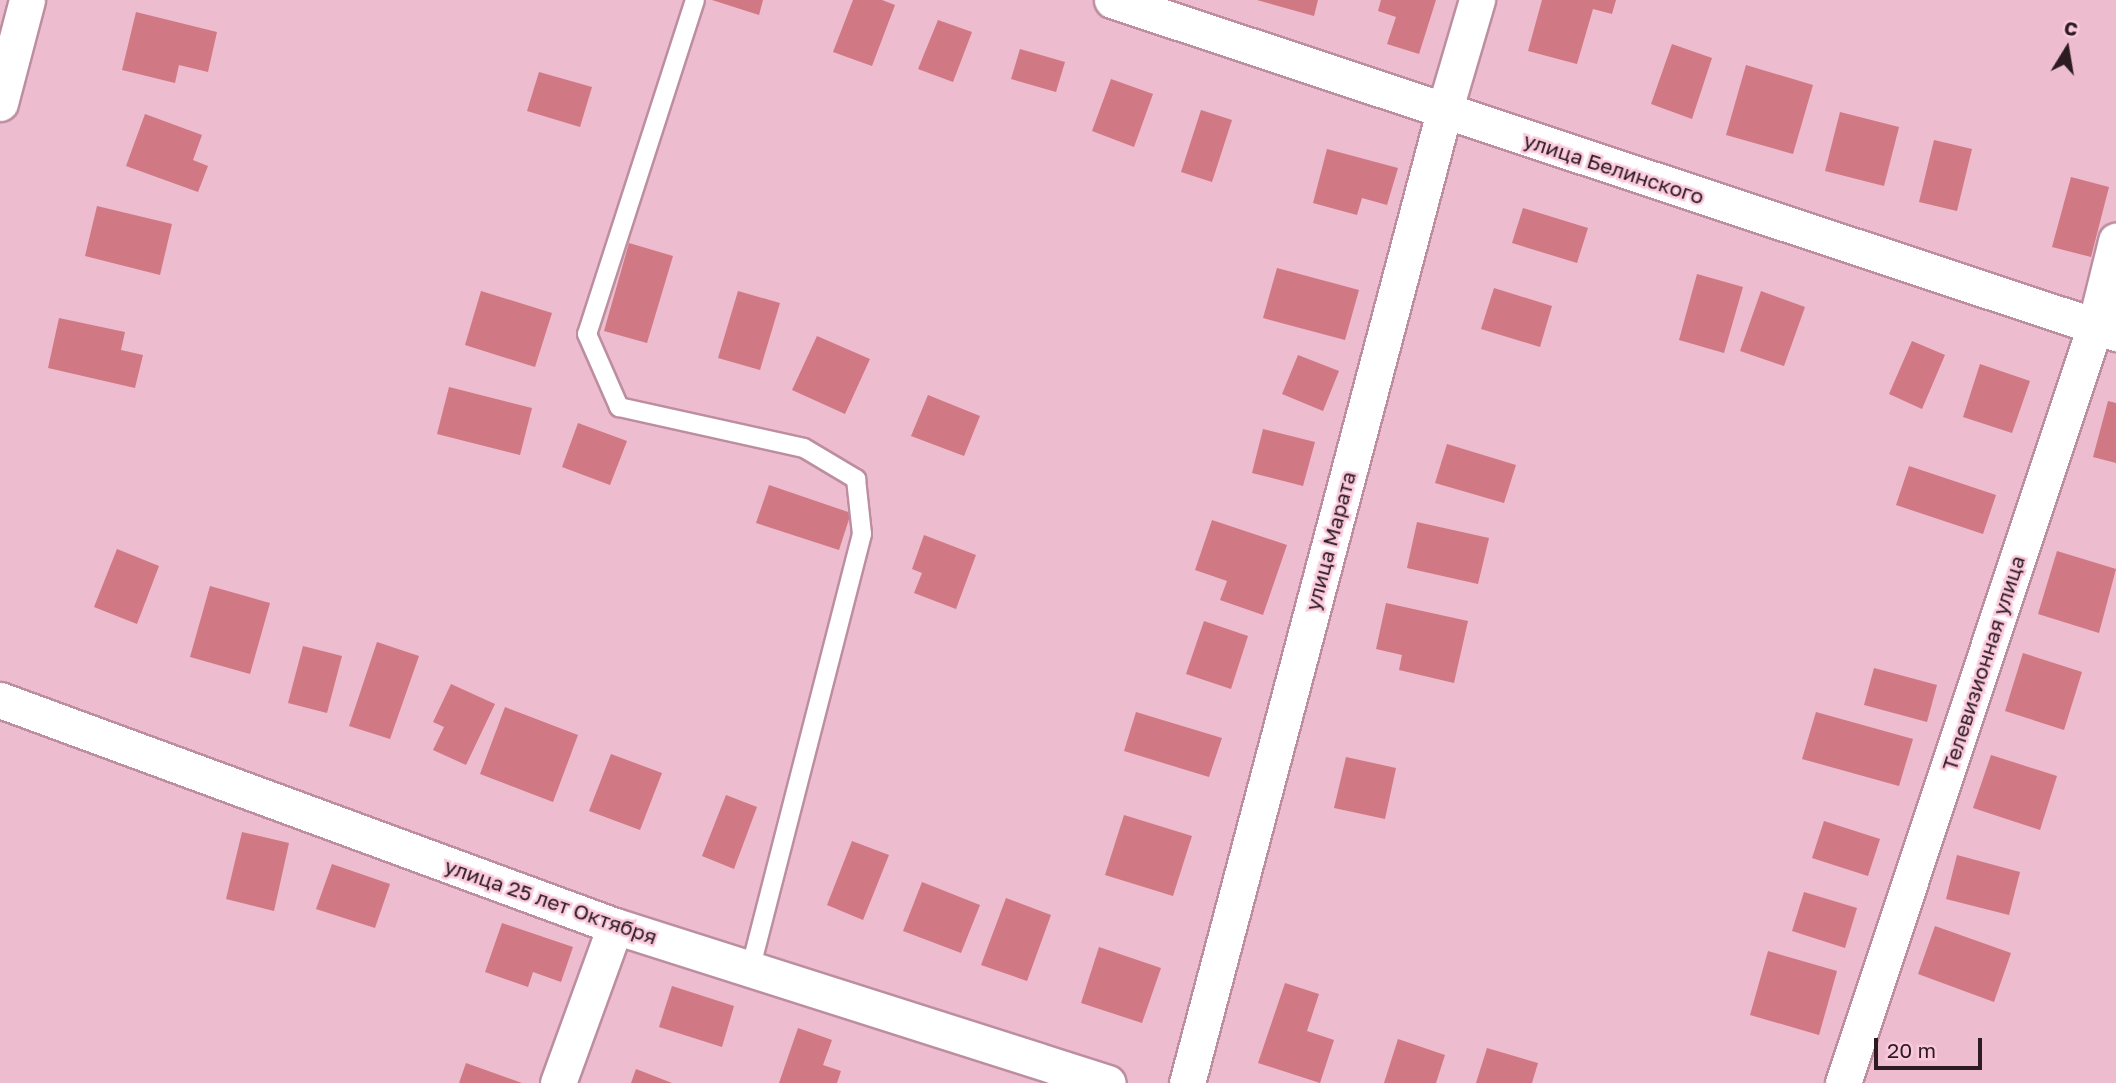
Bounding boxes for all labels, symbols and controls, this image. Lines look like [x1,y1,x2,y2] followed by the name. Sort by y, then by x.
[2032,14,2102,84] north arrow
[2062,15,2080,40] text: С
[1521,127,1707,209] street label: улица Белинского
[1299,469,1361,613] street label: улица Марата
[1936,552,2030,774] street label: Телевизионная улица
[441,853,661,949] street label: улица 25 лет Октября
[1878,1024,1986,1068] scale bar
[1887,1037,1936,1063] text: 20 m

